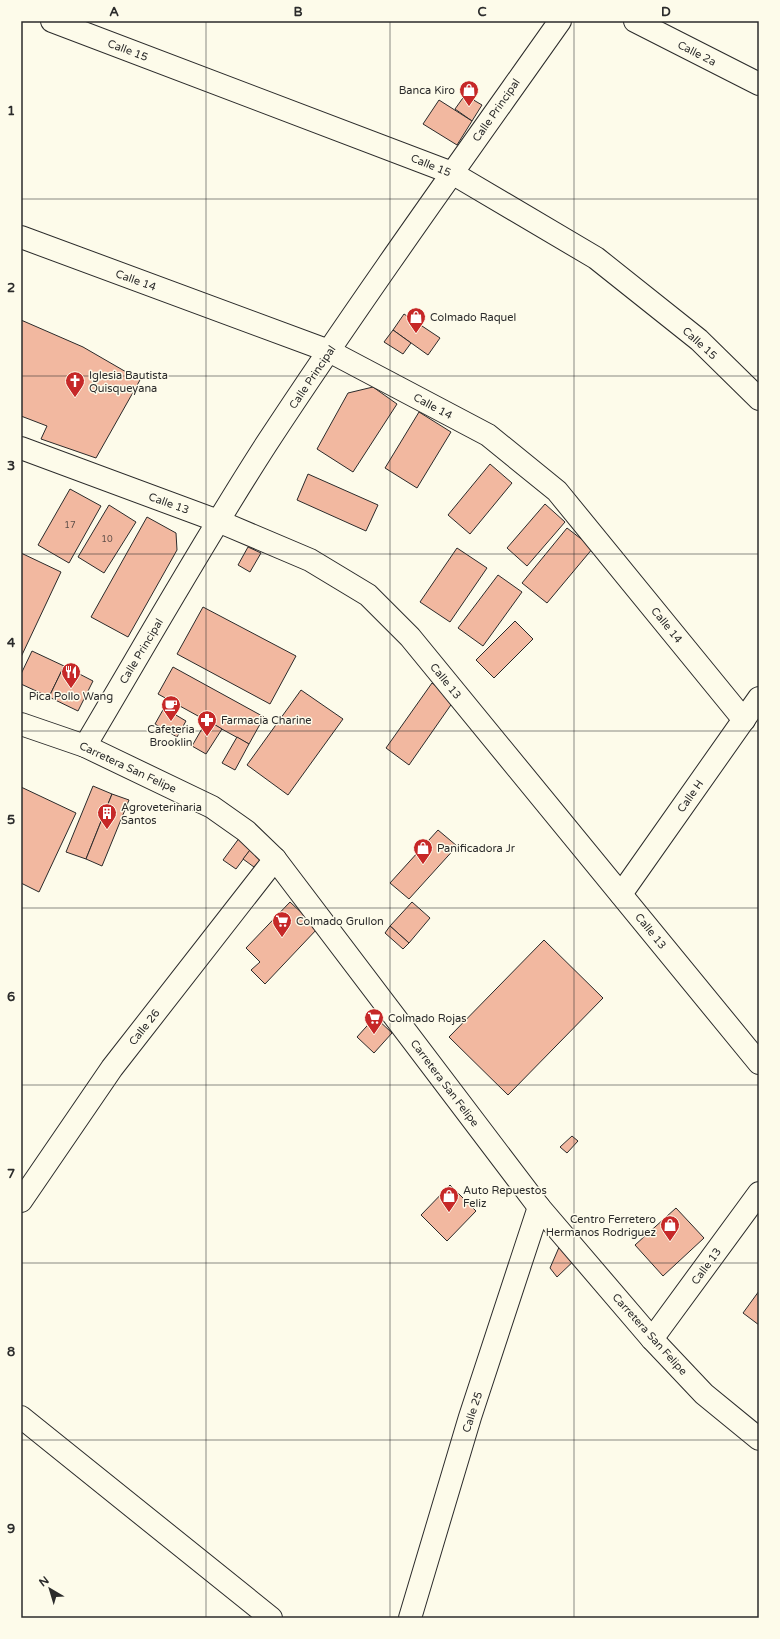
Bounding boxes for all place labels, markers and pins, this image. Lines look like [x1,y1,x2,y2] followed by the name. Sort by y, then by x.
[458,79,480,107] shop icon: Banca Kiro
[399,84,455,97] place label: Banca Kiro
[405,306,427,334] shop icon: Colmado Raquel
[430,311,516,324] place label: Colmado Raquel
[89,369,168,395] place label: Iglesia Bautista Quisqueyana
[64,370,86,398] church icon: Iglesia Bautista Quisqueyana
[60,661,82,689] restaurant icon: Pica Pollo Wang
[29,690,113,703] place label: Pica Pollo Wang
[160,694,182,722] cafe icon: Cafeteria Brooklin
[196,709,218,737] pharmacy icon: Farmacia Charine
[221,714,312,727] place label: Farmacia Charine
[147,723,195,749] place label: Cafeteria Brooklin
[121,801,202,827] place label: Agroveterinaria Santos
[96,802,118,830] building icon: Agroveterinaria Santos
[412,837,434,865] shop icon: Panificadora Jr
[437,842,516,855] place label: Panificadora Jr
[271,910,293,938] supermarket icon: Colmado Grullon
[296,915,384,928] place label: Colmado Grullon
[363,1007,385,1035] supermarket icon: Colmado Rojas
[388,1012,466,1025] place label: Colmado Rojas
[463,1184,547,1210] place label: Auto Repuestos Feliz
[438,1185,460,1213] shop icon: Auto Repuestos Feliz
[546,1213,657,1239] place label: Centro Ferretero Hermanos Rodriguez
[659,1214,681,1242] shop icon: Centro Ferretero Hermanos Rodriguez

